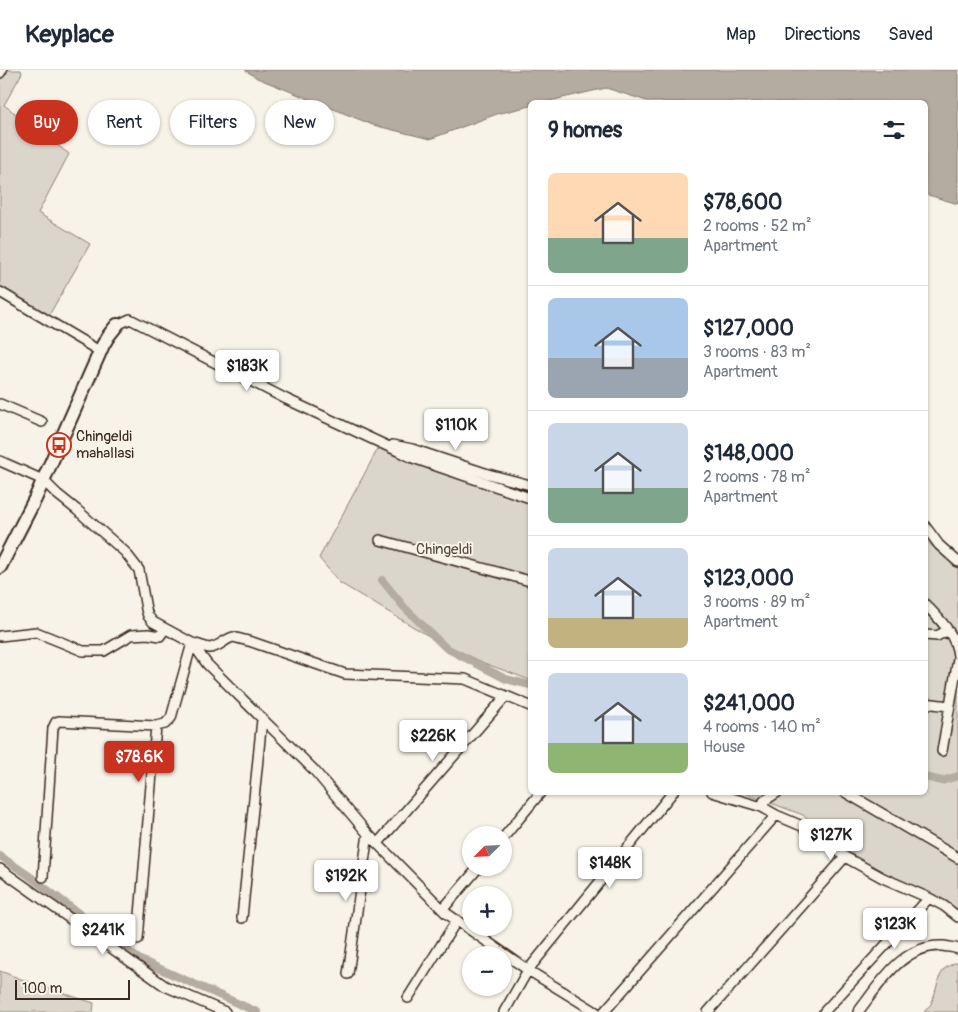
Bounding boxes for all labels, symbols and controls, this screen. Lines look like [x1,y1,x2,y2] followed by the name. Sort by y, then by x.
[25,20,114,49] text: Keyplace
[726,23,756,46] text: Map
[784,23,860,46] text: Directions
[888,23,933,46] text: Saved
[15,100,78,145] chip: Buy
[88,100,160,145] chip: Rent
[170,100,255,145] chip: Filters
[265,100,334,145] chip: New
[880,116,908,144] icon: filters
[548,117,622,144] text: 9 homes
[703,189,782,216] text: $78,600
[588,193,648,253] icon: home
[703,216,812,236] text: 2 rooms · 52 m²
[703,236,778,256] text: Apartment
[703,315,794,342] text: $127,000
[588,318,648,378] icon: home
[703,342,811,362] text: 3 rooms · 83 m²
[212,350,282,392] pin: $183K
[226,356,268,376] text: $183K
[703,362,778,382] text: Apartment
[421,408,491,451] pin: $110K
[435,415,477,435] text: $110K
[76,427,134,463] place label: Chingeldi mahallasi
[46,432,72,458] bus stop icon: Chingeldi mahallasi
[703,440,794,467] text: $148,000
[588,443,648,503] icon: home
[703,467,810,487] text: 2 rooms · 78 m²
[703,487,778,507] text: Apartment
[416,540,472,559] park label: Chingeldi
[703,565,794,592] text: $123,000
[588,568,648,628] icon: home
[703,592,810,612] text: 3 rooms · 89 m²
[703,612,778,632] text: Apartment
[703,690,795,717] text: $241,000
[588,693,648,753] icon: home
[703,717,821,737] text: 4 rooms · 140 m²
[398,720,468,762] pin: $226K
[410,726,456,746] text: $226K
[703,737,745,757] text: House
[98,740,180,783] pin: $78.6K
[115,747,163,767] text: $78.6K
[796,818,866,861] pin: $127K
[810,825,852,845] text: $127K
[462,826,512,876] north arrow
[462,826,512,996] map controls
[575,846,645,889] pin: $148K
[589,853,631,873] text: $148K
[311,860,381,902] pin: $192K
[325,866,367,886] text: $192K
[462,886,512,936] button: +
[860,908,930,950] pin: $123K
[68,914,138,956] pin: $241K
[874,914,916,934] text: $123K
[82,920,124,940] text: $241K
[462,946,512,996] button: −
[15,977,130,1000] scale bar
[22,980,62,997] text: 100 m

